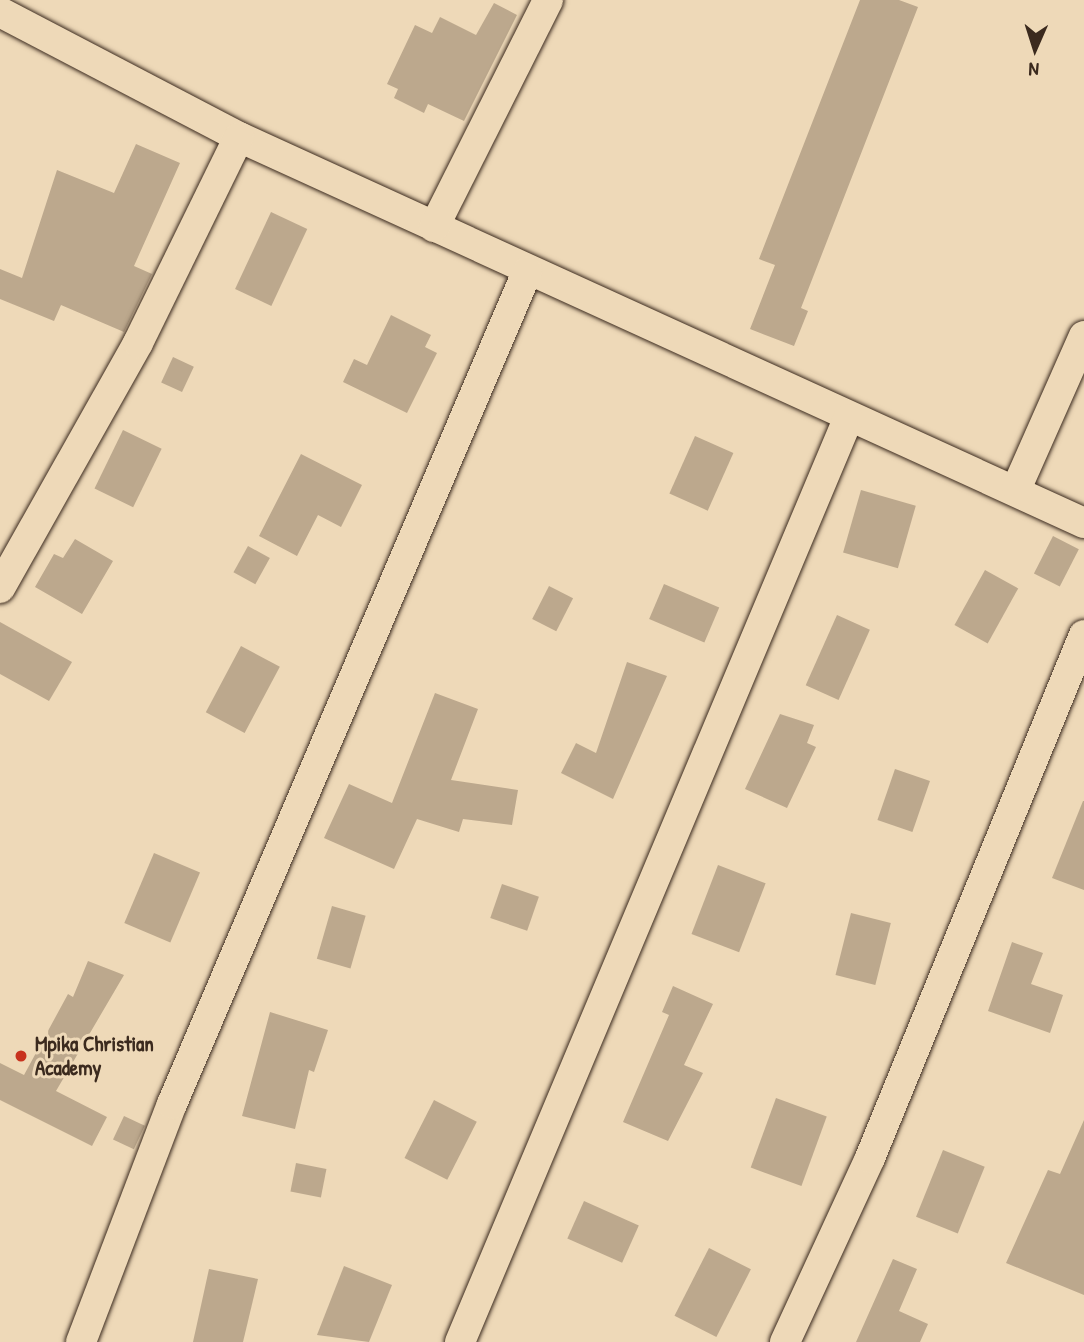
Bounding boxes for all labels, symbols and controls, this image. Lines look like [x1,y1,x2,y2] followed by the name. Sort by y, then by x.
[1000,14,1070,84] north arrow
[1028,57,1040,83] text: N
[35,1031,154,1081] place label: Mpika Christian Academy
[13,1048,29,1064] marker: Mpika Christian Academy

